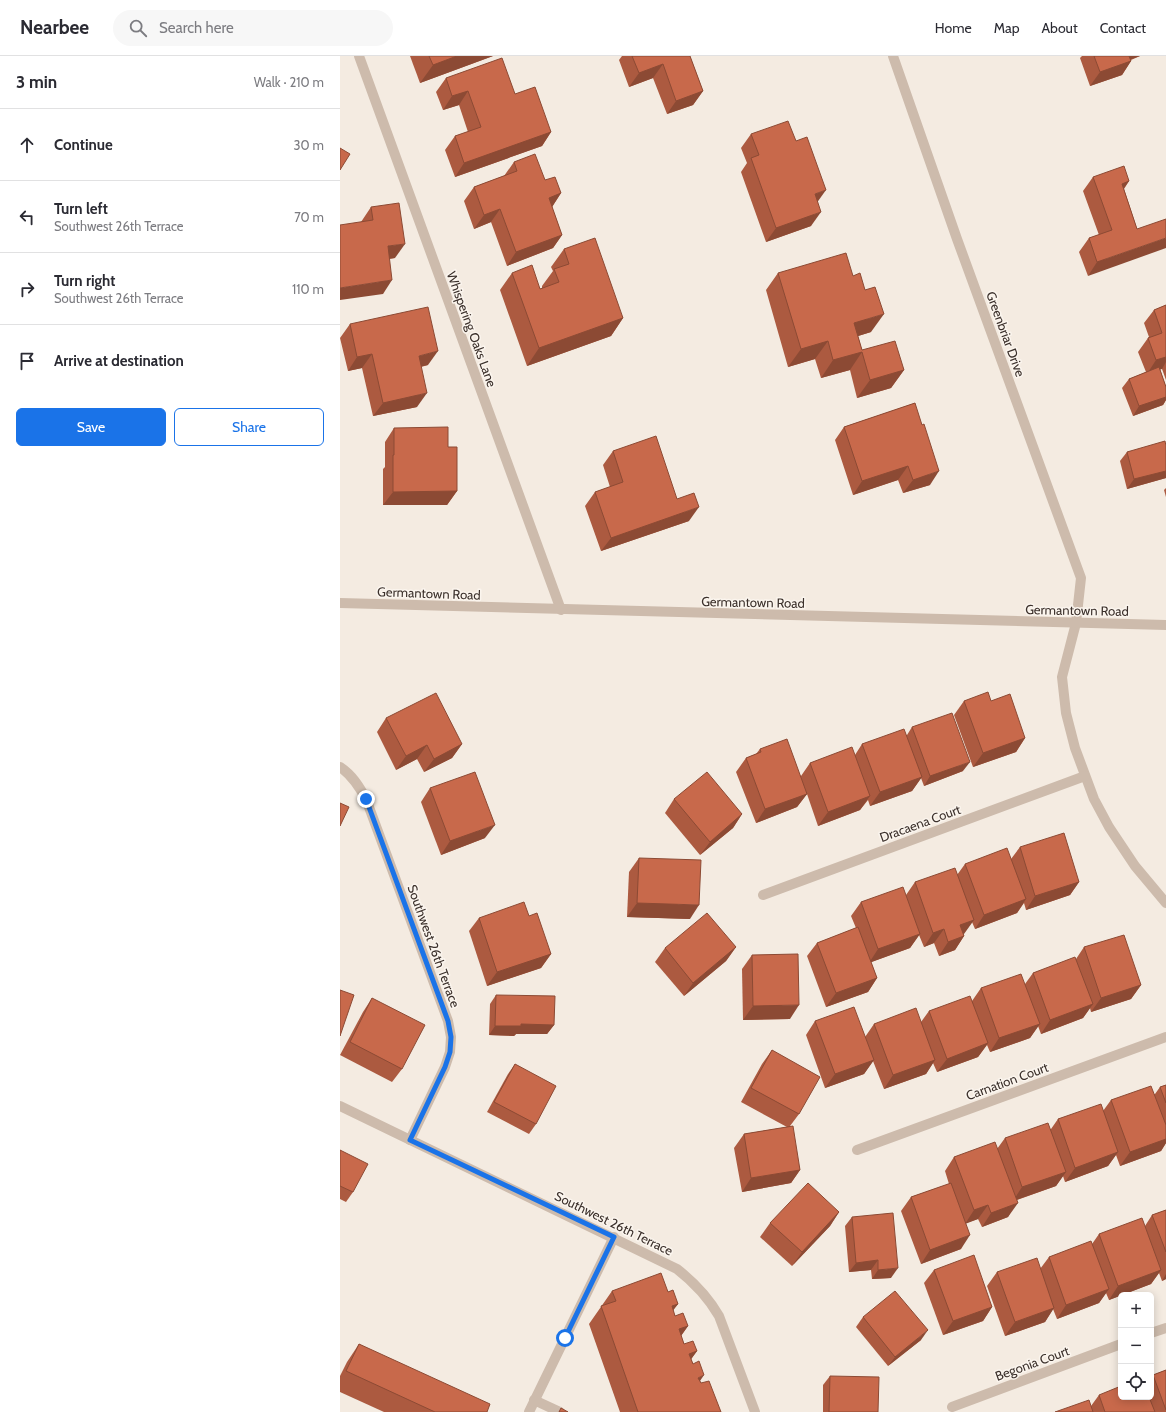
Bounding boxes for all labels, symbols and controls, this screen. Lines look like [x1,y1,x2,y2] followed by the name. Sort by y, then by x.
[113,10,393,46] search box
[20,16,89,39] text: Nearbee
[127,17,149,39] icon: search
[159,19,234,37] text: Search here
[935,19,972,37] text: Home
[994,19,1019,37] text: Map
[1041,19,1078,37] text: About
[1100,19,1146,37] text: Contact
[16,72,57,92] text: 3 min
[254,74,324,90] text: Walk · 210 m
[16,134,38,156] icon: ahead
[54,136,113,154] text: Continue
[294,137,324,153] text: 30 m
[54,200,108,218] text: Turn left
[16,206,38,228] icon: left
[294,209,324,225] text: 70 m
[54,218,184,234] text: Southwest 26th Terrace
[444,269,500,389] street label: Whispering Oaks Lane
[54,272,115,290] text: Turn right
[16,278,38,300] icon: right
[292,281,324,297] text: 110 m
[983,289,1029,379] street label: Greenbriar Drive
[54,290,184,306] text: Southwest 26th Terrace
[16,350,38,372] icon: arrive
[54,352,184,370] text: Arrive at destination
[16,408,166,446] button: Save
[174,408,324,446] button: Share
[377,583,481,603] street label: Germantown Road
[701,593,805,611] street label: Germantown Road
[1025,601,1129,619] street label: Germantown Road
[357,790,375,808] route end
[877,801,963,845] street label: Dracaena Court
[404,882,464,1010] street label: Southwest 26th Terrace
[964,1058,1051,1103] street label: Carnation Court
[552,1187,676,1259] street label: Southwest 26th Terrace
[1118,1292,1154,1400] map controls
[1118,1292,1154,1328] button: +
[1118,1328,1154,1364] button: −
[556,1329,574,1347] route start
[993,1342,1072,1384] street label: Begonia Court
[1118,1364,1154,1400] button: locate

